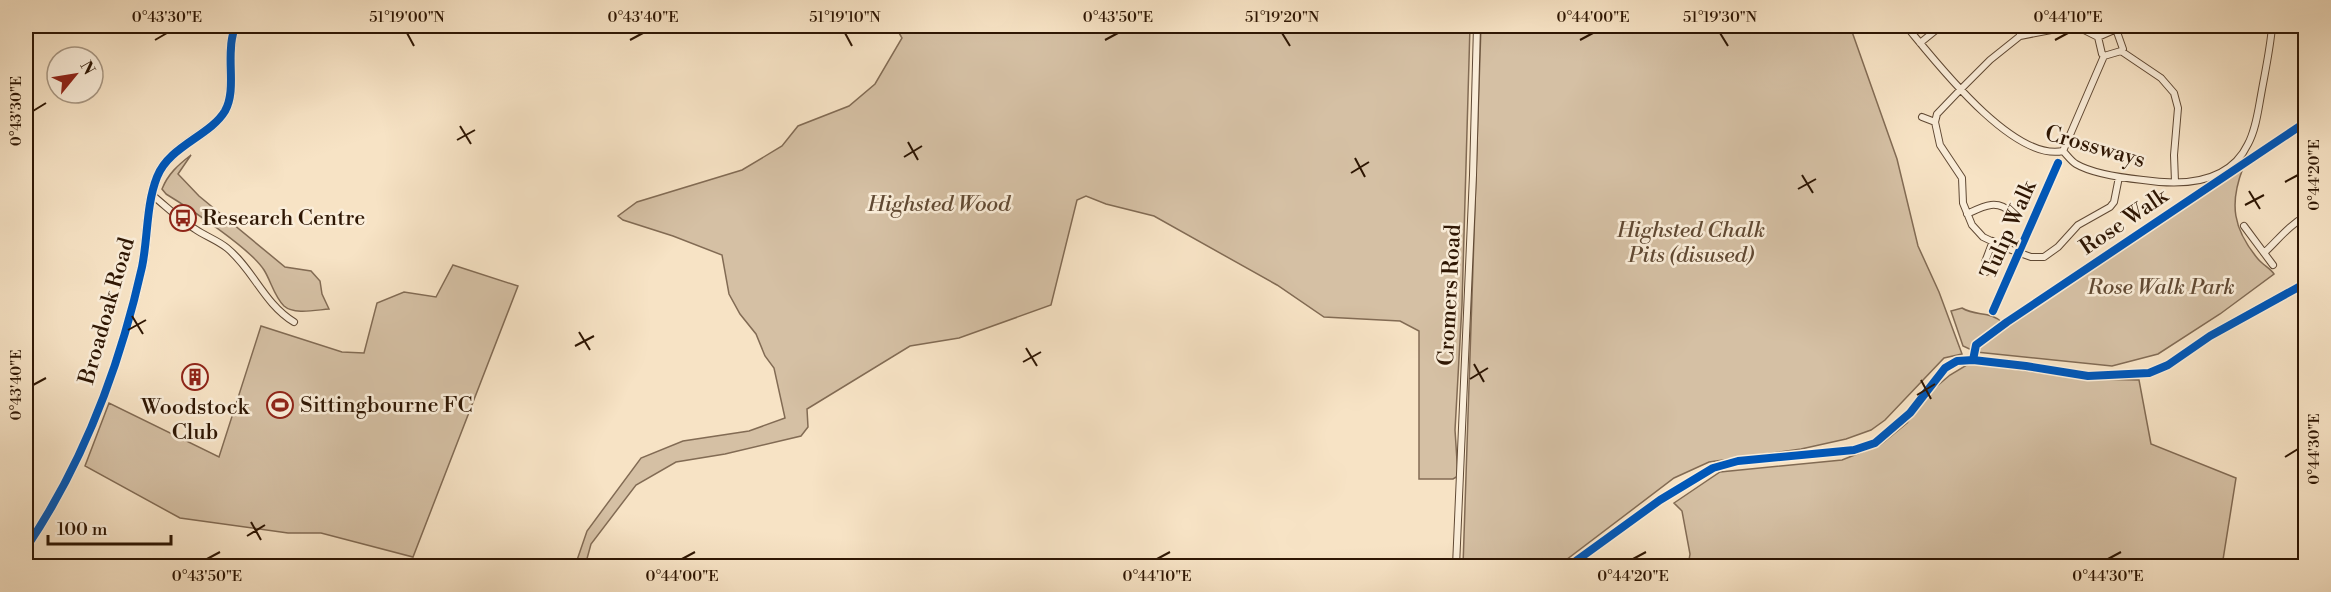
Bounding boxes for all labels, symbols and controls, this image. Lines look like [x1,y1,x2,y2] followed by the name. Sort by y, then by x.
[132,8,202,27] text: 0°43'30"E
[369,8,445,27] text: 51°19'00"N
[607,8,679,27] text: 0°43'40"E
[809,8,881,27] text: 51°19'10"N
[1083,8,1153,27] text: 0°43'50"E
[1245,8,1319,27] text: 51°19'20"N
[1556,8,1630,27] text: 0°44'00"E
[1683,8,1757,27] text: 51°19'30"N
[2033,8,2103,27] text: 0°44'10"E
[45,45,105,105] north arrow
[75,58,99,79] text: N
[7,76,26,146] text: 0°43'30"E
[2042,120,2148,174] street label: Crossways
[2305,139,2324,211] text: 0°44'20"E
[1975,175,2043,283] street label: Tulip Walk
[2075,182,2174,261] street label: Rose Walk
[867,191,1012,218] park label: Highsted Wood
[168,203,198,233] bus stop icon: Research Centre
[202,205,365,232] place label: Research Centre
[1616,217,1765,269] park label: Highsted Chalk Pits (disused)
[1433,223,1467,367] street label: Cromers Road
[73,234,141,388] street label: Broadoak Road
[2086,274,2235,301] park label: Rose Walk Park
[7,349,26,421] text: 0°43'40"E
[180,362,210,392] building icon: Woodstock Club
[265,390,295,420] sports icon: Sittingbourne FC
[300,392,473,419] place label: Sittingbourne FC
[140,394,251,446] place label: Woodstock Club
[2305,413,2324,485] text: 0°44'30"E
[48,508,171,546] scale bar
[57,518,108,541] text: 100 m
[172,567,242,586] text: 0°43'50"E
[645,567,719,586] text: 0°44'00"E
[1122,567,1192,586] text: 0°44'10"E
[1597,567,1669,586] text: 0°44'20"E
[2072,567,2144,586] text: 0°44'30"E

